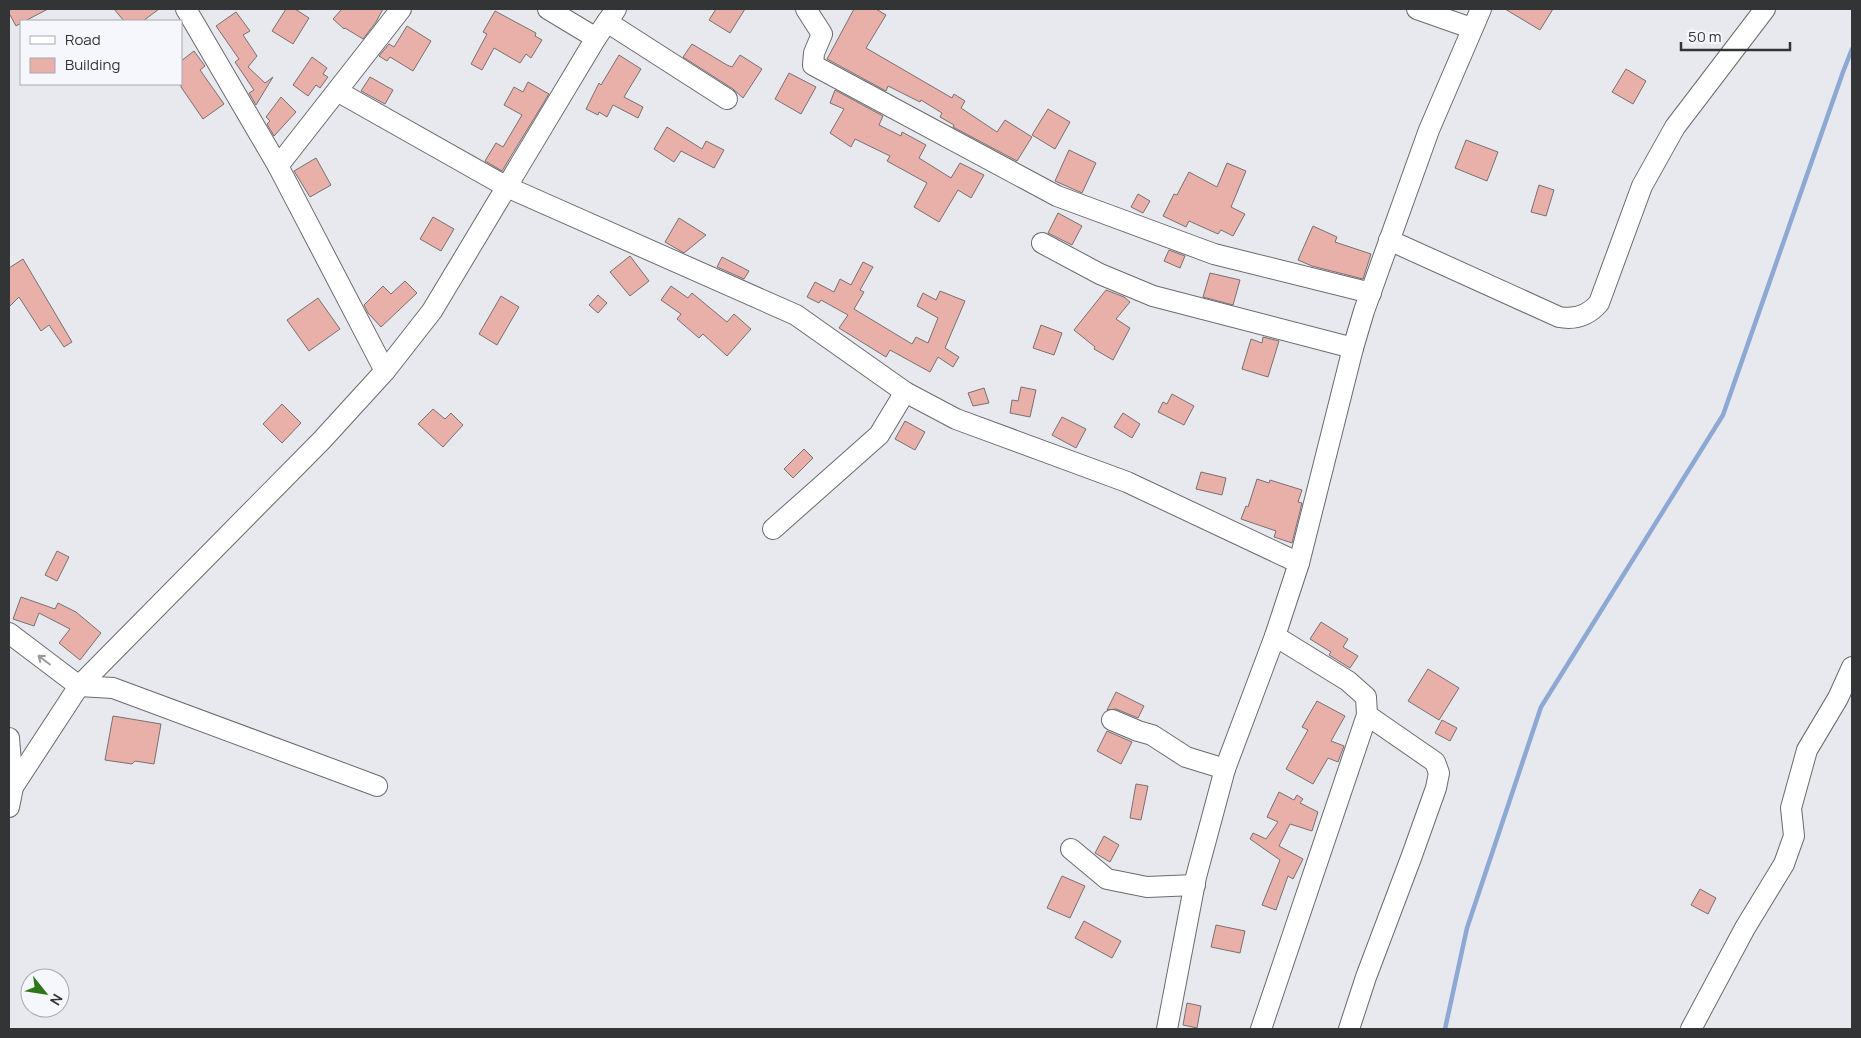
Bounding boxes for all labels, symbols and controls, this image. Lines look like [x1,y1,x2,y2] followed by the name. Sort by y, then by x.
[20,20,182,85] legend
[1681,20,1790,52] scale bar
[1688,26,1722,47] text: 50 m
[65,29,101,50] text: Road
[65,54,120,75] text: Building
[38,654,51,665] one-way arrow
[20,968,70,1018] north arrow
[46,991,67,1009] text: N

